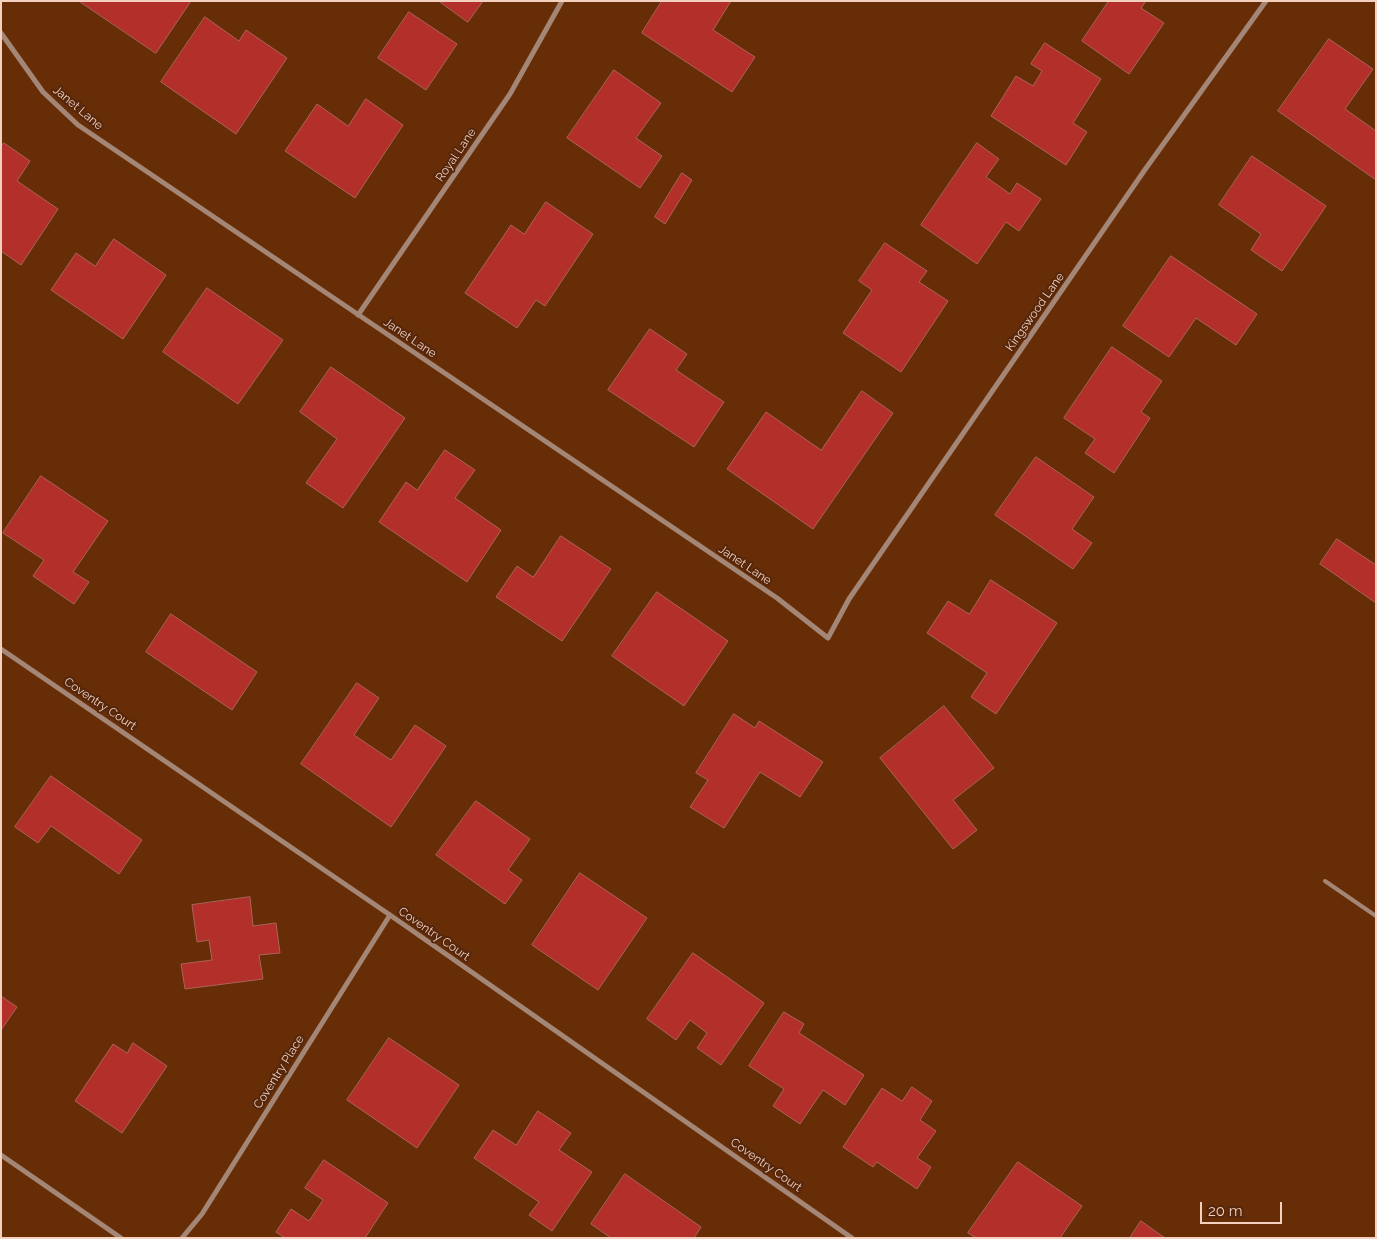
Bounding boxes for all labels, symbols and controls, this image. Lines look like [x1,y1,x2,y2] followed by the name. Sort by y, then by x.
[50,83,106,133] street label: Janet Lane
[433,126,479,184] street label: Royal Lane
[1003,270,1067,354] street label: Kingswood Lane
[381,315,439,361] street label: Janet Lane
[716,542,774,588] street label: Janet Lane
[61,675,139,733] street label: Coventry Court
[396,904,472,964] street label: Coventry Court
[251,1033,307,1111] street label: Coventry Place
[728,1135,804,1195] street label: Coventry Court
[1202,1192,1284,1224] scale bar
[1208,1202,1243,1220] text: 20 m

